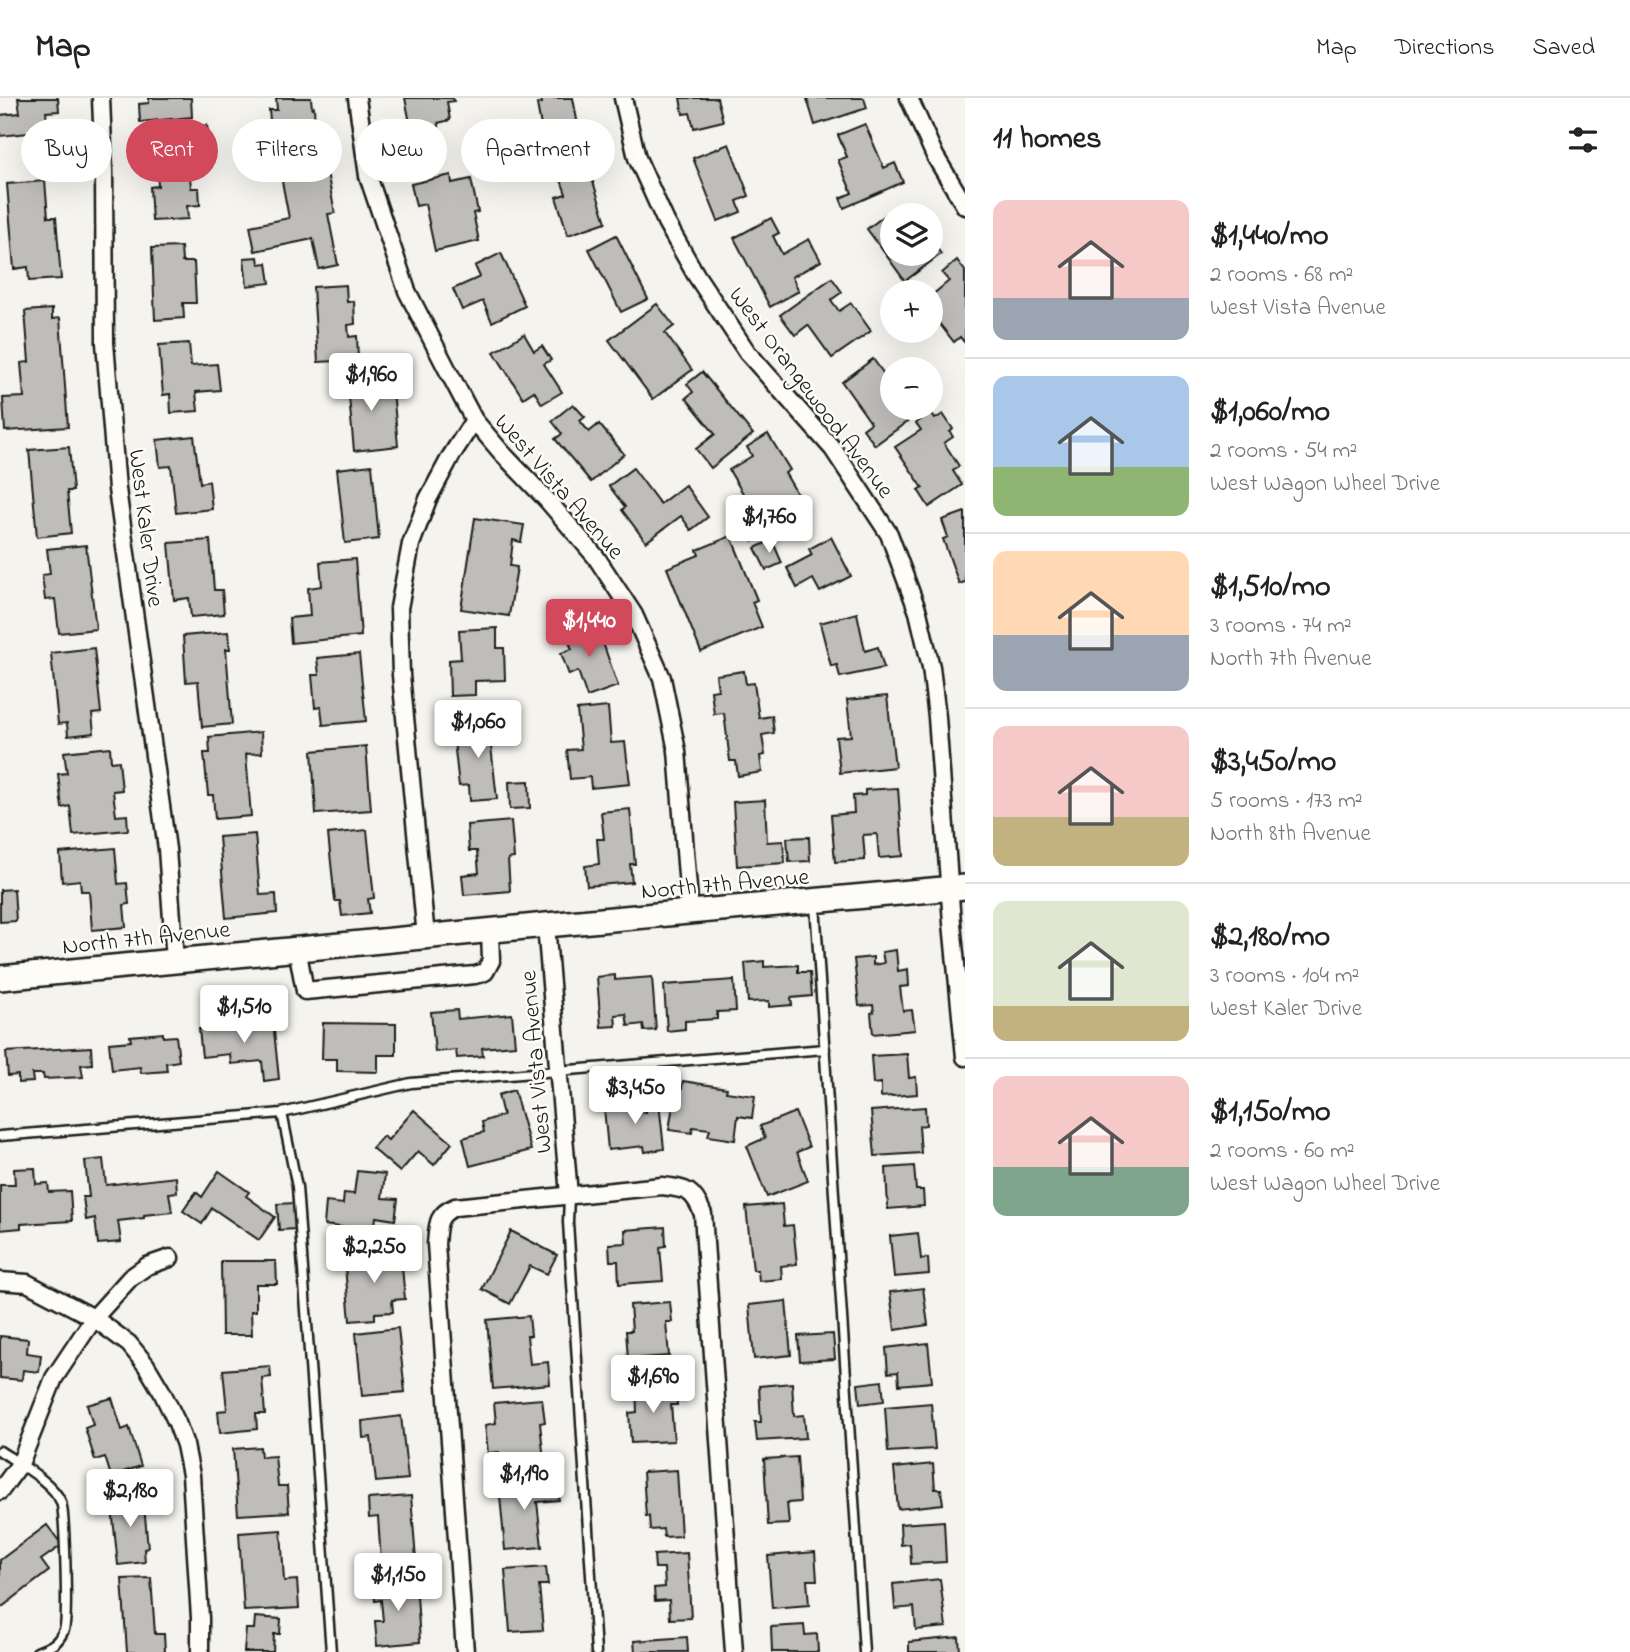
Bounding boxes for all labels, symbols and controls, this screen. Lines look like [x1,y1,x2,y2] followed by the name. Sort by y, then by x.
[35,24,91,72] text: Map
[1316,31,1357,66] text: Map
[1395,31,1494,66] text: Directions
[1532,31,1595,66] text: Saved
[993,118,1101,162] text: 11 homes
[21,119,112,182] chip: Buy
[126,119,218,182] chip: Rent
[232,119,342,182] chip: Filters
[356,119,447,182] chip: New
[461,119,615,182] chip: Apartment
[1564,121,1602,159] icon: filters
[880,203,943,420] map controls
[880,203,943,266] button: layers
[1210,215,1329,259] text: $1,440/mo
[1049,228,1133,312] icon: home
[1210,259,1353,292] text: 2 rooms · 68 m²
[719,280,901,507] street label: West Orangewood Avenue
[880,280,943,343] button: +
[1210,292,1386,325] text: West Vista Avenue
[314,354,428,413] pin: $1,960
[880,357,943,420] button: −
[345,359,397,392] text: $1,960
[1210,391,1330,435] text: $1,060/mo
[1049,404,1133,488] icon: home
[485,407,632,569] street label: West Vista Avenue
[1210,435,1357,468] text: 2 rooms · 54 m²
[117,447,172,609] street label: West Kaler Drive
[1210,468,1440,501] text: West Wagon Wheel Drive
[712,496,826,555] pin: $1,760
[742,501,796,534] text: $1,760
[1210,566,1331,610] text: $1,510/mo
[1049,579,1133,663] icon: home
[532,600,646,659] pin: $1,440
[562,605,616,638] text: $1,440
[1210,610,1352,643] text: 3 rooms · 74 m²
[1210,643,1372,676] text: North 7th Avenue
[421,700,535,760] pin: $1,060
[450,706,506,739] text: $1,060
[1210,741,1336,785] text: $3,450/mo
[1049,754,1133,838] icon: home
[1210,785,1363,818] text: 5 rooms · 173 m²
[1210,818,1371,851] text: North 8th Avenue
[640,861,811,910] street label: North 7th Avenue
[61,913,232,966] street label: North 7th Avenue
[1210,916,1330,960] text: $2,180/mo
[1049,929,1133,1013] icon: home
[1210,960,1359,993] text: 3 rooms · 104 m²
[512,969,563,1155] street label: West Vista Avenue
[187,986,301,1045] pin: $1,510
[216,991,272,1024] text: $1,510
[1210,993,1362,1026] text: West Kaler Drive
[578,1066,692,1126] pin: $3,450
[605,1072,665,1105] text: $3,450
[1210,1091,1331,1135] text: $1,150/mo
[1049,1104,1133,1188] icon: home
[1210,1135,1355,1168] text: 2 rooms · 60 m²
[1210,1168,1440,1201] text: West Wagon Wheel Drive
[317,1226,431,1285] pin: $2,250
[342,1231,406,1264] text: $2,250
[596,1356,710,1415] pin: $1,690
[627,1361,679,1394] text: $1,690
[467,1452,581,1512] pin: $1,190
[499,1458,549,1491] text: $1,190
[73,1470,187,1529] pin: $2,180
[102,1475,158,1508] text: $2,180
[341,1554,455,1613] pin: $1,150
[370,1559,426,1592] text: $1,150

